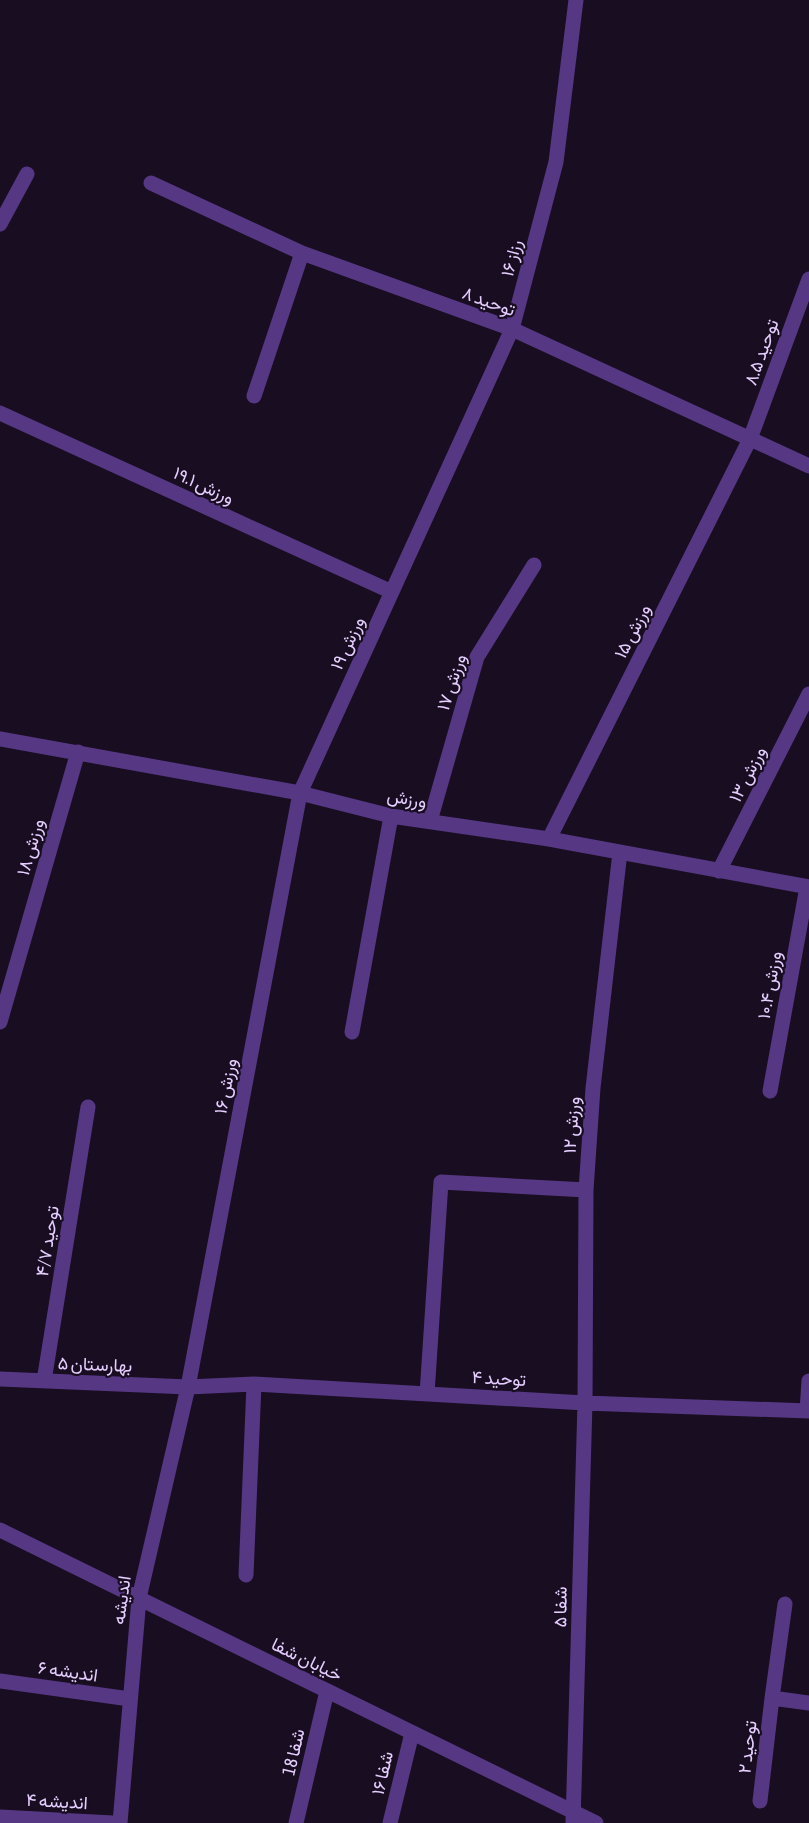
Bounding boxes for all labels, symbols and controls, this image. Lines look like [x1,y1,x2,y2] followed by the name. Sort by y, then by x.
[496,237,527,279] street label: رزاز ۱۶
[459,282,518,321] street label: توحید ۸
[739,316,784,388] street label: توحید ۸.۵
[170,462,238,509] street label: ورزش ۱۹.۱
[609,600,655,662] street label: ورزش ۱۵
[326,613,369,673] street label: ورزش ۱۹
[432,651,471,713] street label: ورزش ۱۷
[724,743,771,806] street label: ورزش ۱۳
[385,784,428,813] street label: ورزش
[12,816,49,878] street label: ورزش ۱۸
[753,949,786,1021] street label: ورزش ۱۰.۴
[209,1056,242,1116] street label: ورزش ۱۶
[559,1096,584,1154] street label: ورزش ۱۲
[31,1204,64,1278] street label: توحید ۴/۷
[57,1352,133,1377] street label: بهارستان ۵
[471,1366,527,1391] street label: توحید ۴
[107,1574,135,1626] street label: اندیشه
[549,1586,571,1628] street label: شفا ۵
[268,1633,346,1685] street label: خیابان شفا
[37,1656,99,1686] street label: اندیشه ۶
[733,1719,762,1775] street label: توحید ۲
[277,1727,309,1777] street label: شفا 18
[367,1749,397,1797] street label: شفا ۱۶
[26,1789,88,1813] street label: اندیشه ۴

